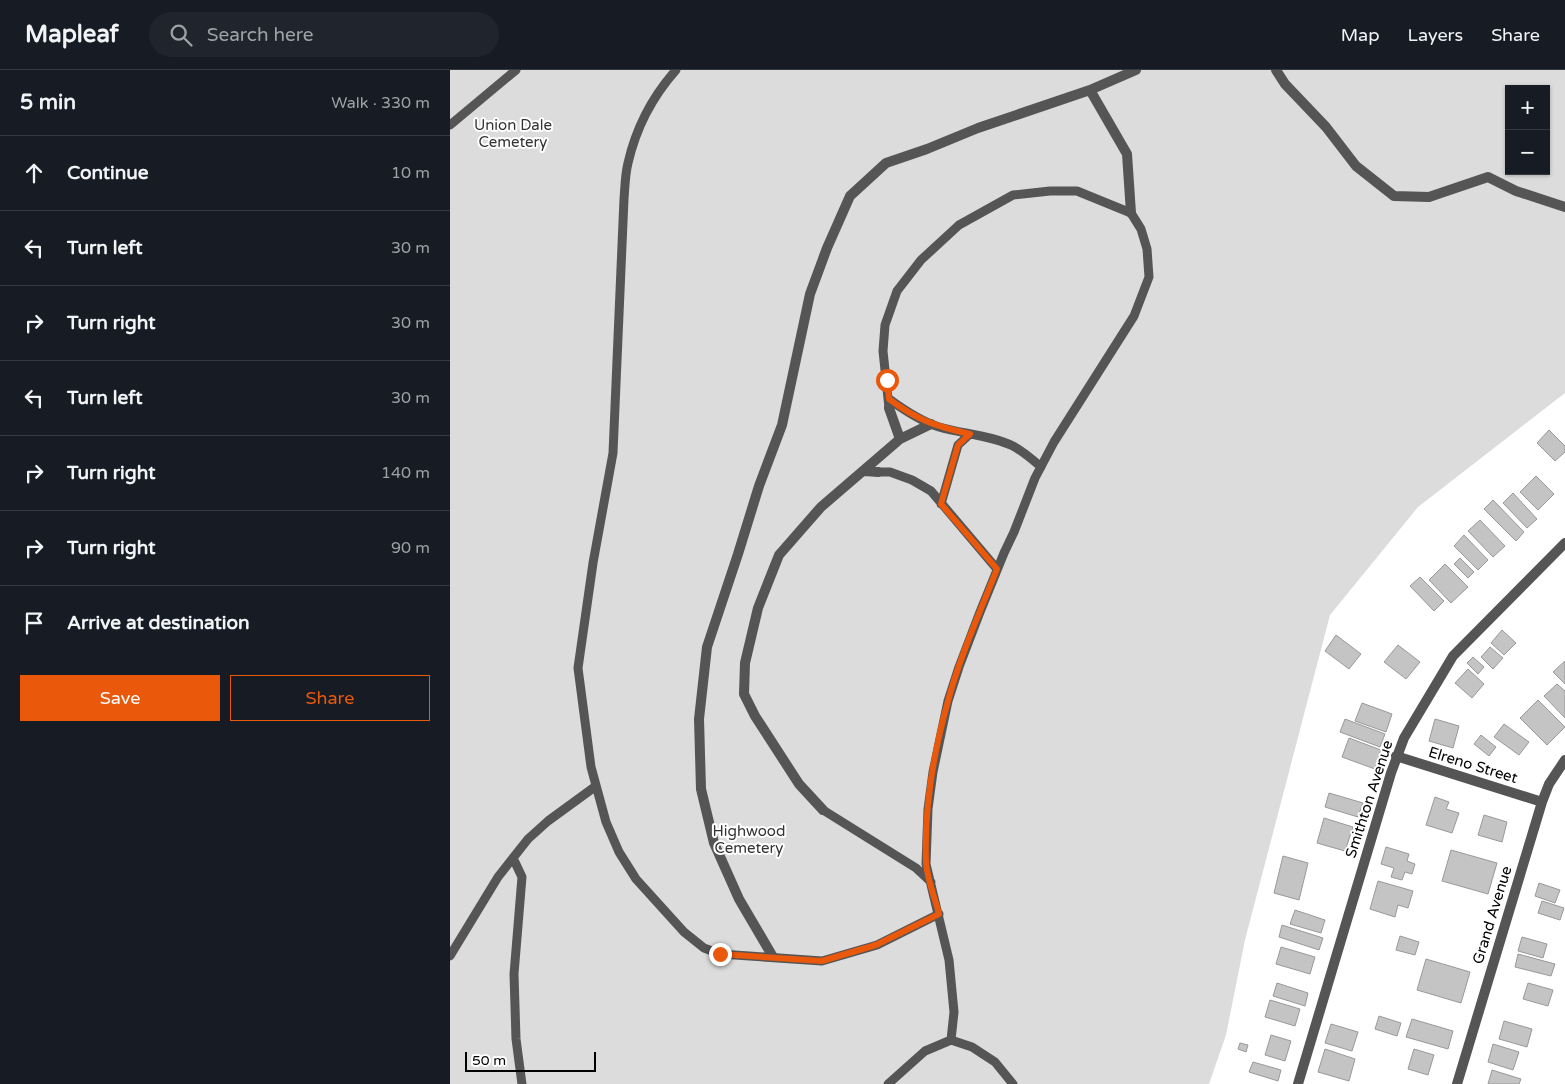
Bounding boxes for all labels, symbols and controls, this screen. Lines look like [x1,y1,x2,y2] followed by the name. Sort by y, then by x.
[149,12,499,57] search box
[25,20,119,49] text: Mapleaf
[167,21,195,49] icon: search
[207,24,314,46] text: Search here
[1341,24,1380,46] text: Map
[1408,24,1463,46] text: Layers
[1491,24,1540,46] text: Share
[1505,85,1550,175] map controls
[1505,85,1550,130] button: +
[20,90,76,115] text: 5 min
[331,93,430,113] text: Walk · 330 m
[474,116,552,151] park label: Union Dale Cemetery
[1505,130,1550,175] button: −
[20,159,48,187] icon: ahead
[67,162,149,184] text: Continue
[391,163,430,183] text: 10 m
[20,234,48,262] icon: left
[67,237,143,259] text: Turn left
[391,238,430,258] text: 30 m
[20,309,48,337] icon: right
[67,312,155,334] text: Turn right
[391,313,430,333] text: 30 m
[876,369,899,392] route start
[20,384,48,412] icon: left
[67,387,143,409] text: Turn left
[391,388,430,408] text: 30 m
[20,459,48,487] icon: right
[67,462,155,484] text: Turn right
[381,463,430,483] text: 140 m
[20,534,48,562] icon: right
[67,537,155,559] text: Turn right
[391,538,430,558] text: 90 m
[20,609,48,637] icon: arrive
[67,612,250,634] text: Arrive at destination
[20,675,220,721] button: Save
[230,675,430,721] button: Share
[1341,738,1397,860] street label: Smithton Avenue
[1426,743,1520,787] street label: Elreno Street
[713,822,785,857] park label: Highwood Cemetery
[1469,864,1515,966] street label: Grand Avenue
[709,943,732,966] route end
[465,1049,596,1072] scale bar
[472,1052,506,1069] text: 50 m

